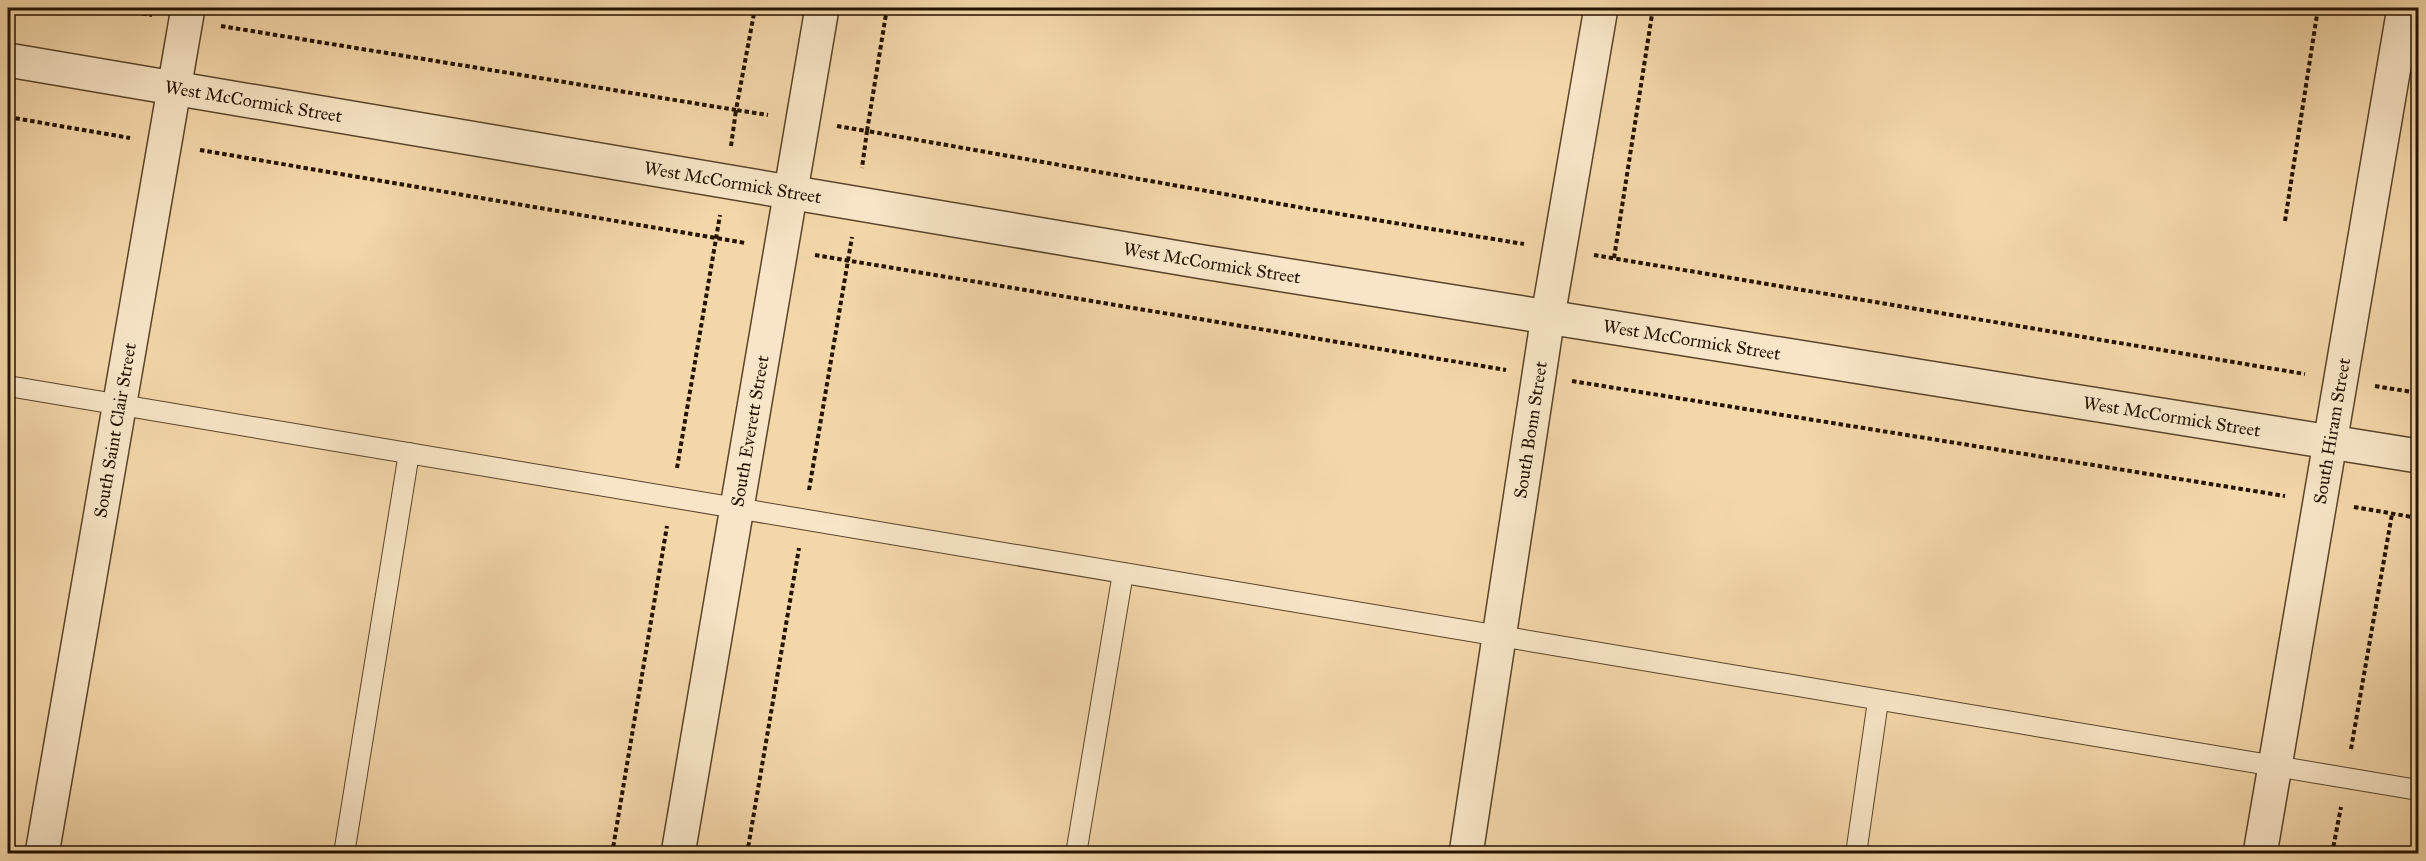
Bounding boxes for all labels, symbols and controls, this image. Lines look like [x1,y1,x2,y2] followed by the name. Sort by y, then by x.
[163,76,344,127] street label: West McCormick Street
[642,157,824,208] street label: West McCormick Street
[1122,238,1303,289] street label: West McCormick Street
[1601,315,1783,365] street label: West McCormick Street
[89,340,141,520] street label: South Saint Clair Street
[726,353,774,509] street label: South Everett Street
[2309,356,2355,506] street label: South Hiram Street
[1509,359,1552,500] street label: South Bonn Street
[2081,392,2263,442] street label: West McCormick Street

